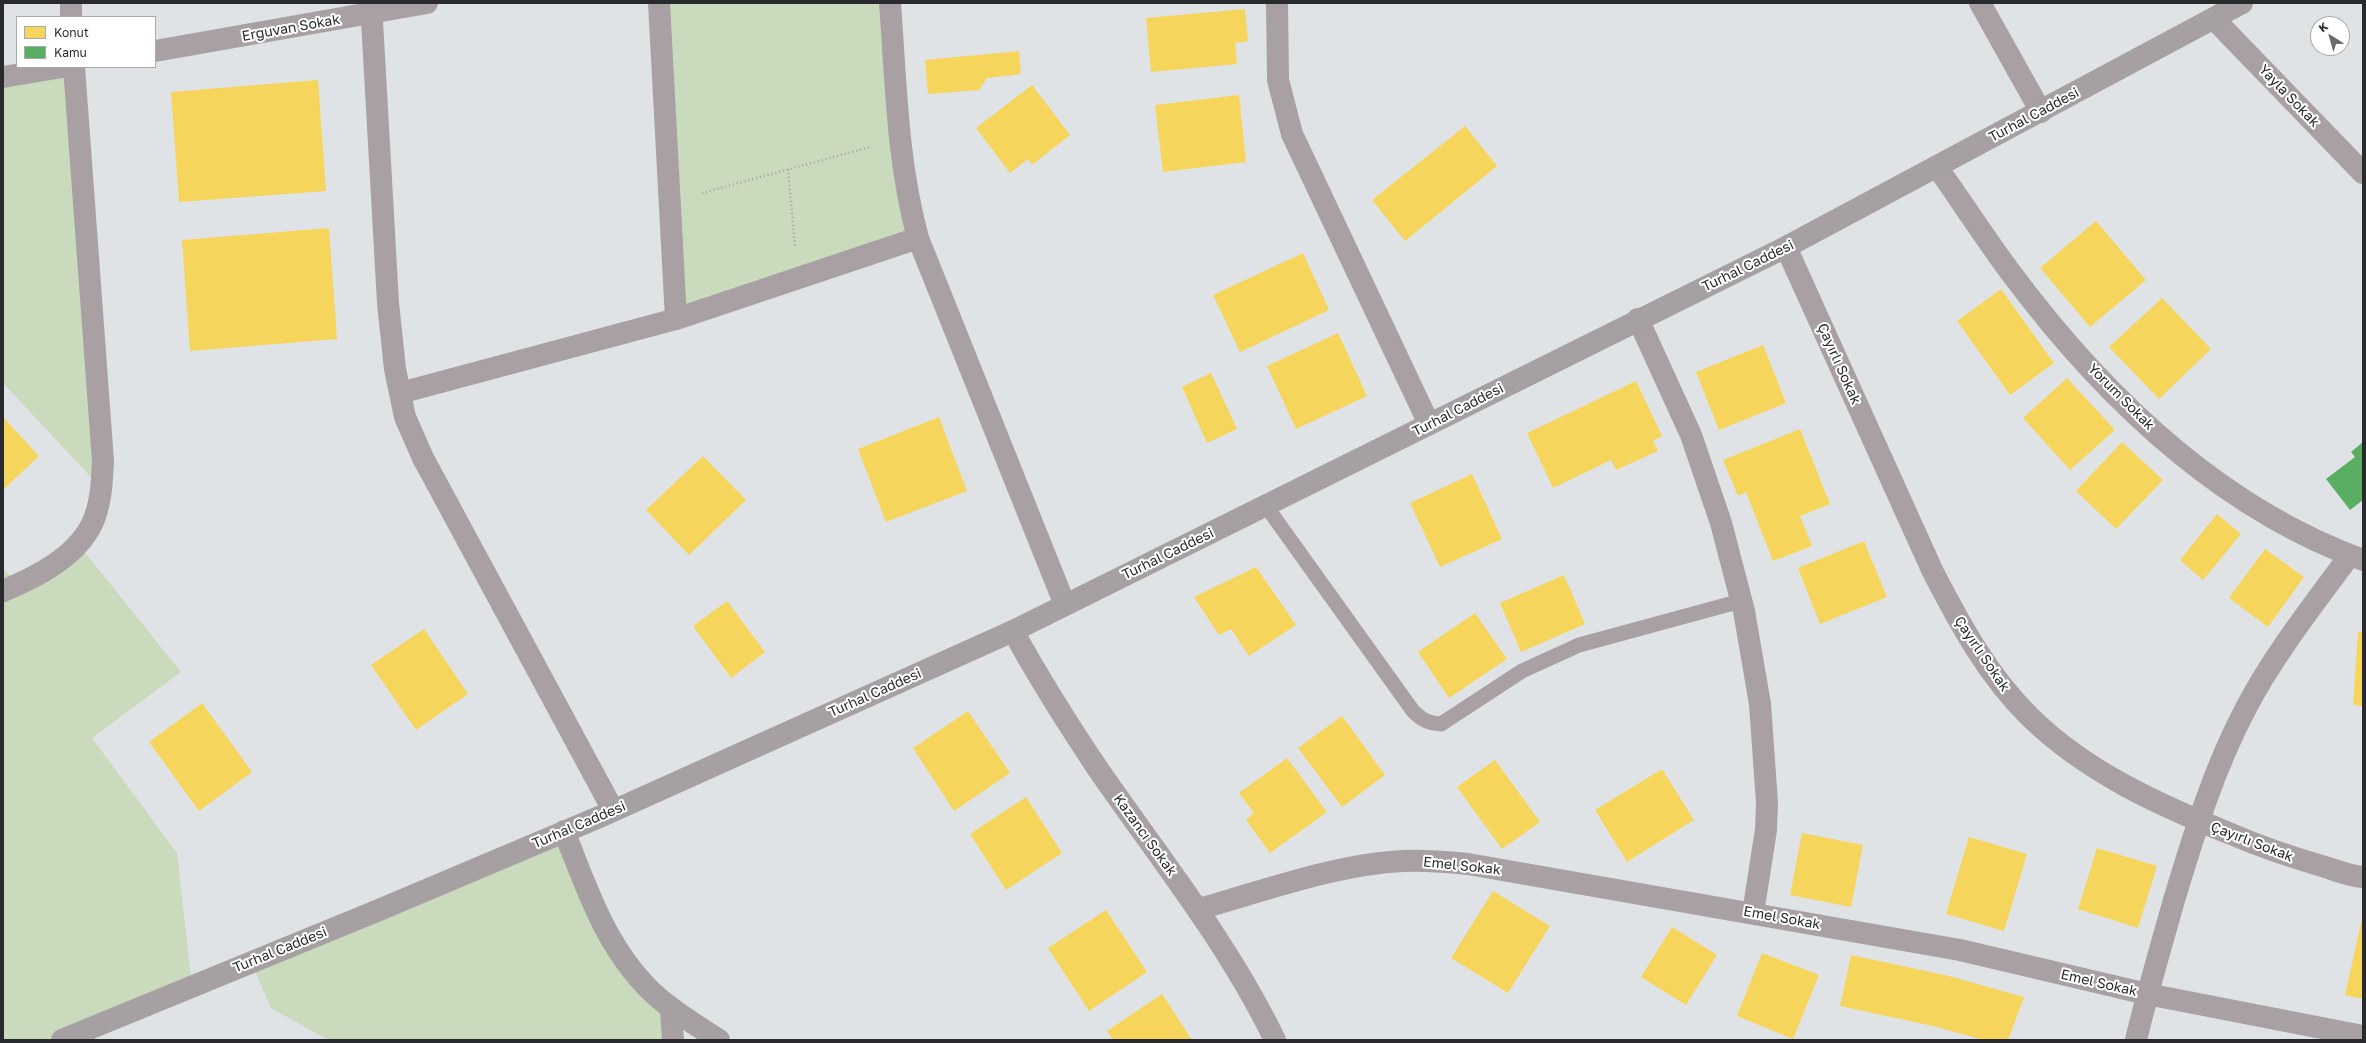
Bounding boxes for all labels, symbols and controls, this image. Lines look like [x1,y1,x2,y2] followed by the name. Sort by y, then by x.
[241,11,341,45] street label: Erguvan Sokak
[16,16,156,68] legend
[2310,16,2350,56] north arrow
[2316,19,2330,34] text: K
[54,25,89,40] text: Konut
[54,45,87,60] text: Kamu
[2255,61,2323,131] street label: Yayla Sokak
[1986,84,2082,146] street label: Turhal Caddesi
[1699,237,1797,295] street label: Turhal Caddesi
[1814,321,1864,407] street label: Çayırlı Sokak
[2084,360,2158,434] street label: Yorum Sokak
[1410,380,1506,440] street label: Turhal Caddesi
[1119,525,1217,583] street label: Turhal Caddesi
[1951,613,2013,695] street label: Çayırlı Sokak
[826,665,924,721] street label: Turhal Caddesi
[1110,791,1180,879] street label: Kazancı Sokak
[530,798,628,852] street label: Turhal Caddesi
[2208,819,2296,865] street label: Çayırlı Sokak
[1422,854,1502,878] street label: Emel Sokak
[1742,903,1822,933] street label: Emel Sokak
[231,924,329,976] street label: Turhal Caddesi
[2059,966,2139,1000] street label: Emel Sokak

